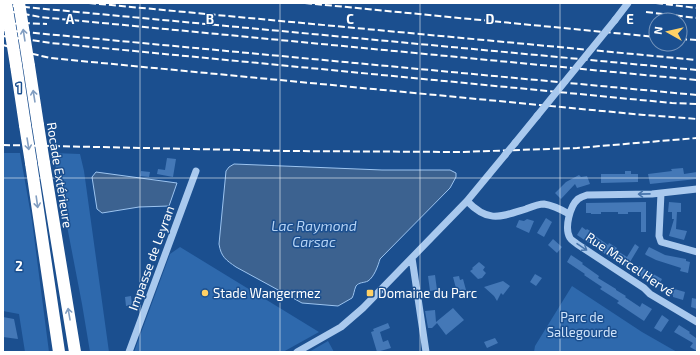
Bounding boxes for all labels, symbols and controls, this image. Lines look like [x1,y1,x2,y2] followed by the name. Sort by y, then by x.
[66,11,75,27] text: A
[206,11,214,27] text: B
[346,11,354,27] text: C
[486,11,495,27] text: D
[626,11,634,27] text: E
[648,12,688,52] north arrow
[651,26,665,35] text: N
[20,29,28,42] one-way arrow
[16,80,22,96] text: 1
[30,90,38,103] one-way arrow
[44,121,76,229] street label: Rocade Extérieure
[24,137,32,150] one-way arrow
[638,190,651,198] one-way arrow
[33,195,41,208] one-way arrow
[125,203,177,313] street label: Impasse de Leyran
[271,217,357,250] water label: Lac Raymond Carsac
[583,228,677,300] street label: Rue Marcel Hervé
[576,243,587,251] one-way arrow
[15,258,23,274] text: 2
[213,285,321,301] place label: Stade Wangermez
[378,285,477,301] place label: Domaine du Parc
[200,288,210,298] marker: Stade Wangermez
[365,288,375,298] marker: Domaine du Parc
[64,307,72,320] one-way arrow
[547,309,617,340] park label: Parc de Sallegourde

